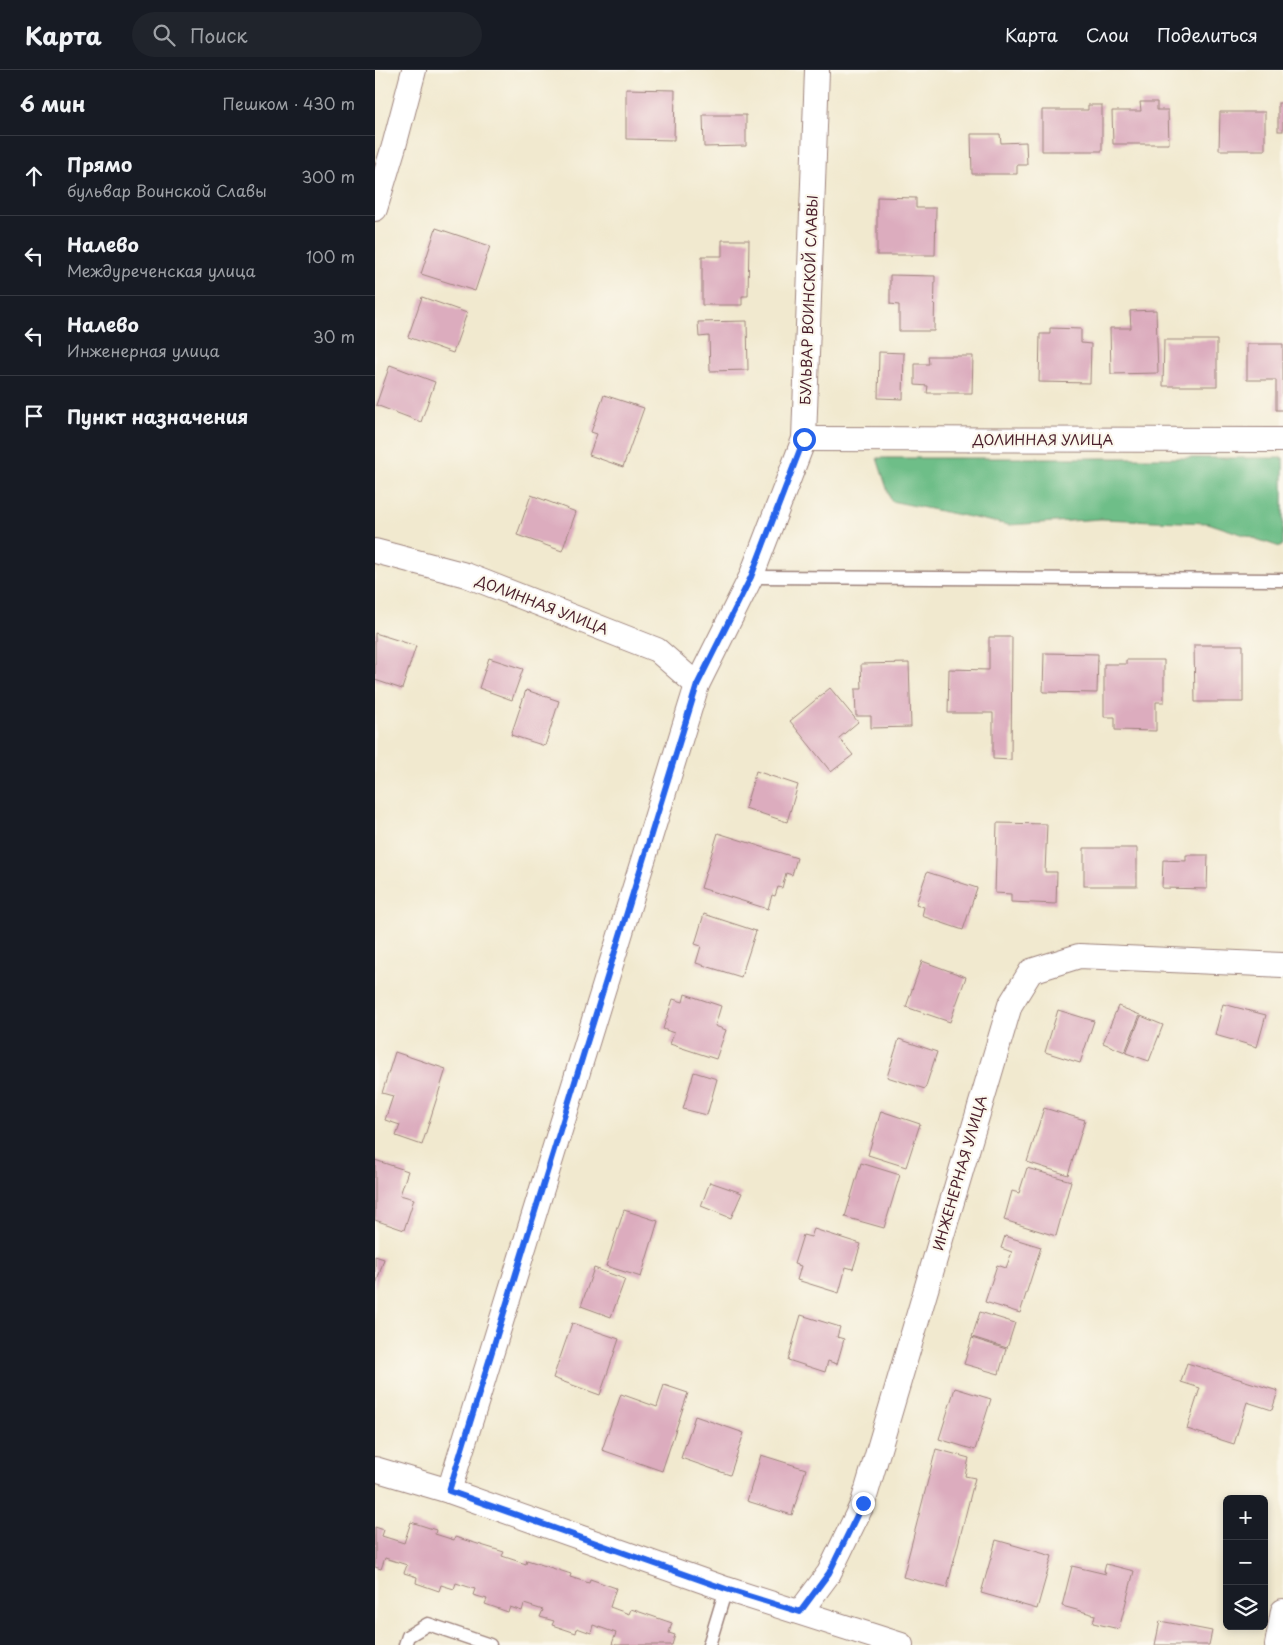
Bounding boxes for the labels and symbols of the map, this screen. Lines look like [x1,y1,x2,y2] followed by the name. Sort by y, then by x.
[794,195,823,405] street label: БУЛЬВАР ВОИНСКОЙ СЛАВЫ
[793,428,816,451] route start
[972,429,1113,450] street label: ДОЛИННАЯ УЛИЦА
[472,569,612,640] street label: ДОЛИННАЯ УЛИЦА
[927,1093,992,1253] street label: ИНЖЕНЕРНАЯ УЛИЦА
[852,1492,875,1515] route end

